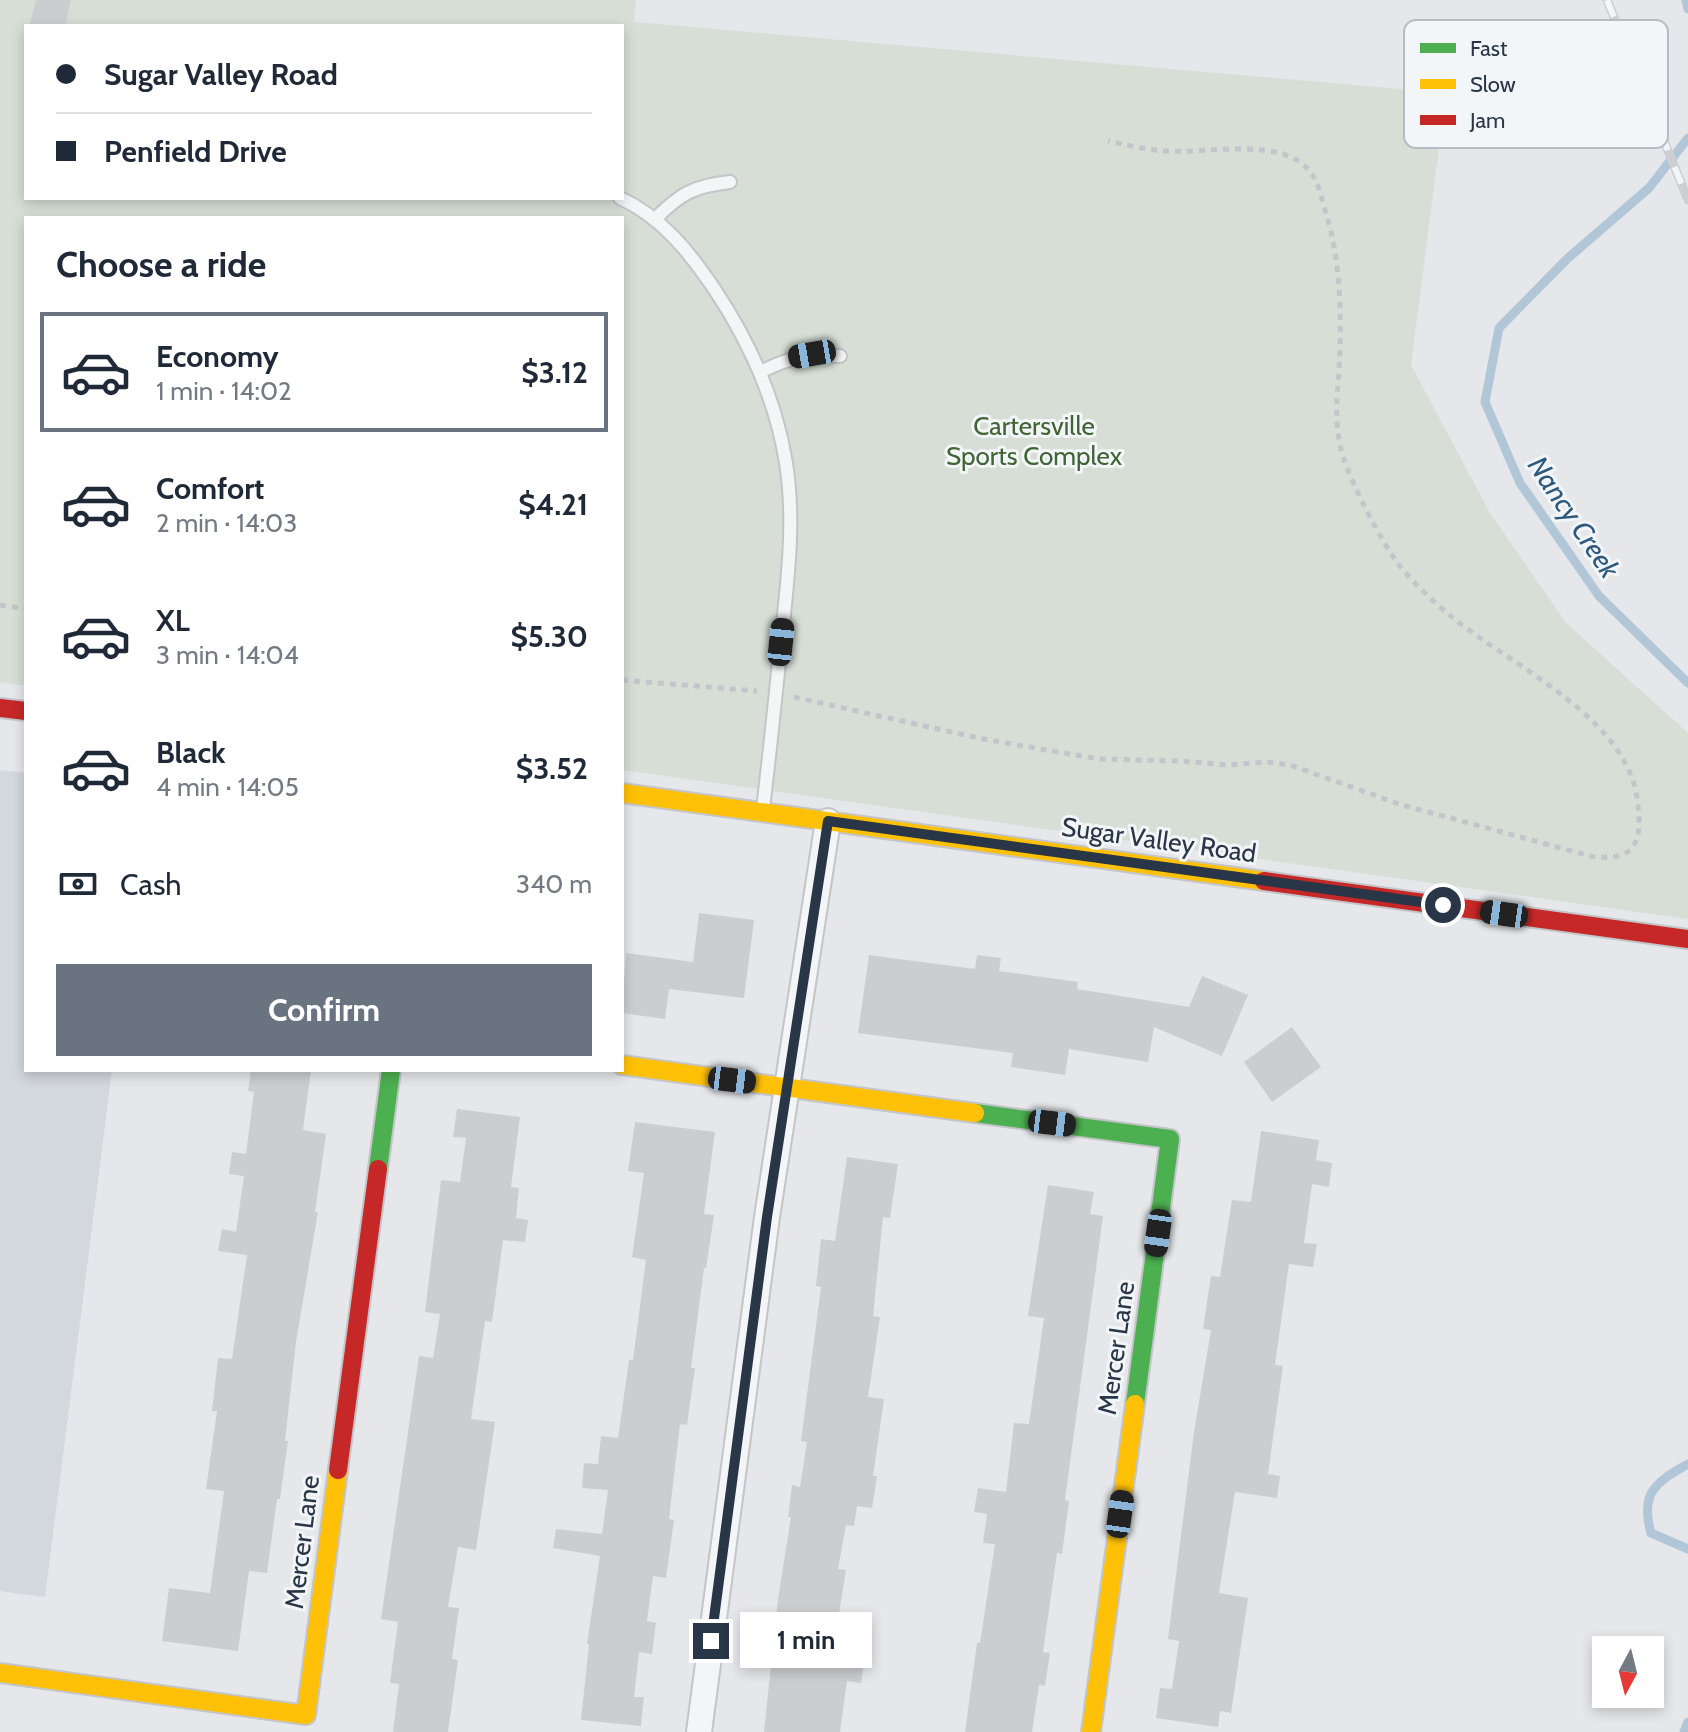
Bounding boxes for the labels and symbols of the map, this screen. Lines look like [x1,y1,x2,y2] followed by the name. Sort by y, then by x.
[1404,20,1668,148] legend
[1470,35,1508,62] text: Fast
[1470,71,1516,98] text: Slow
[1469,107,1505,134] text: Jam
[786,338,838,370] car
[946,410,1123,472] park label: Cartersville Sports Complex
[1521,450,1628,585] water label: Nancy Creek
[767,617,795,667] car
[1060,811,1258,869] street label: Sugar Valley Road
[1425,887,1461,923] route start
[1479,899,1529,929] car
[707,1065,757,1095] car
[1027,1108,1077,1138] car
[1143,1208,1173,1258] car
[1091,1279,1141,1417] street label: Mercer Lane
[278,1473,326,1611] street label: Mercer Lane
[1105,1489,1135,1539] car
[739,1613,871,1669] callout: 1 min
[693,1623,729,1659] route end
[1592,1636,1664,1708] north arrow

